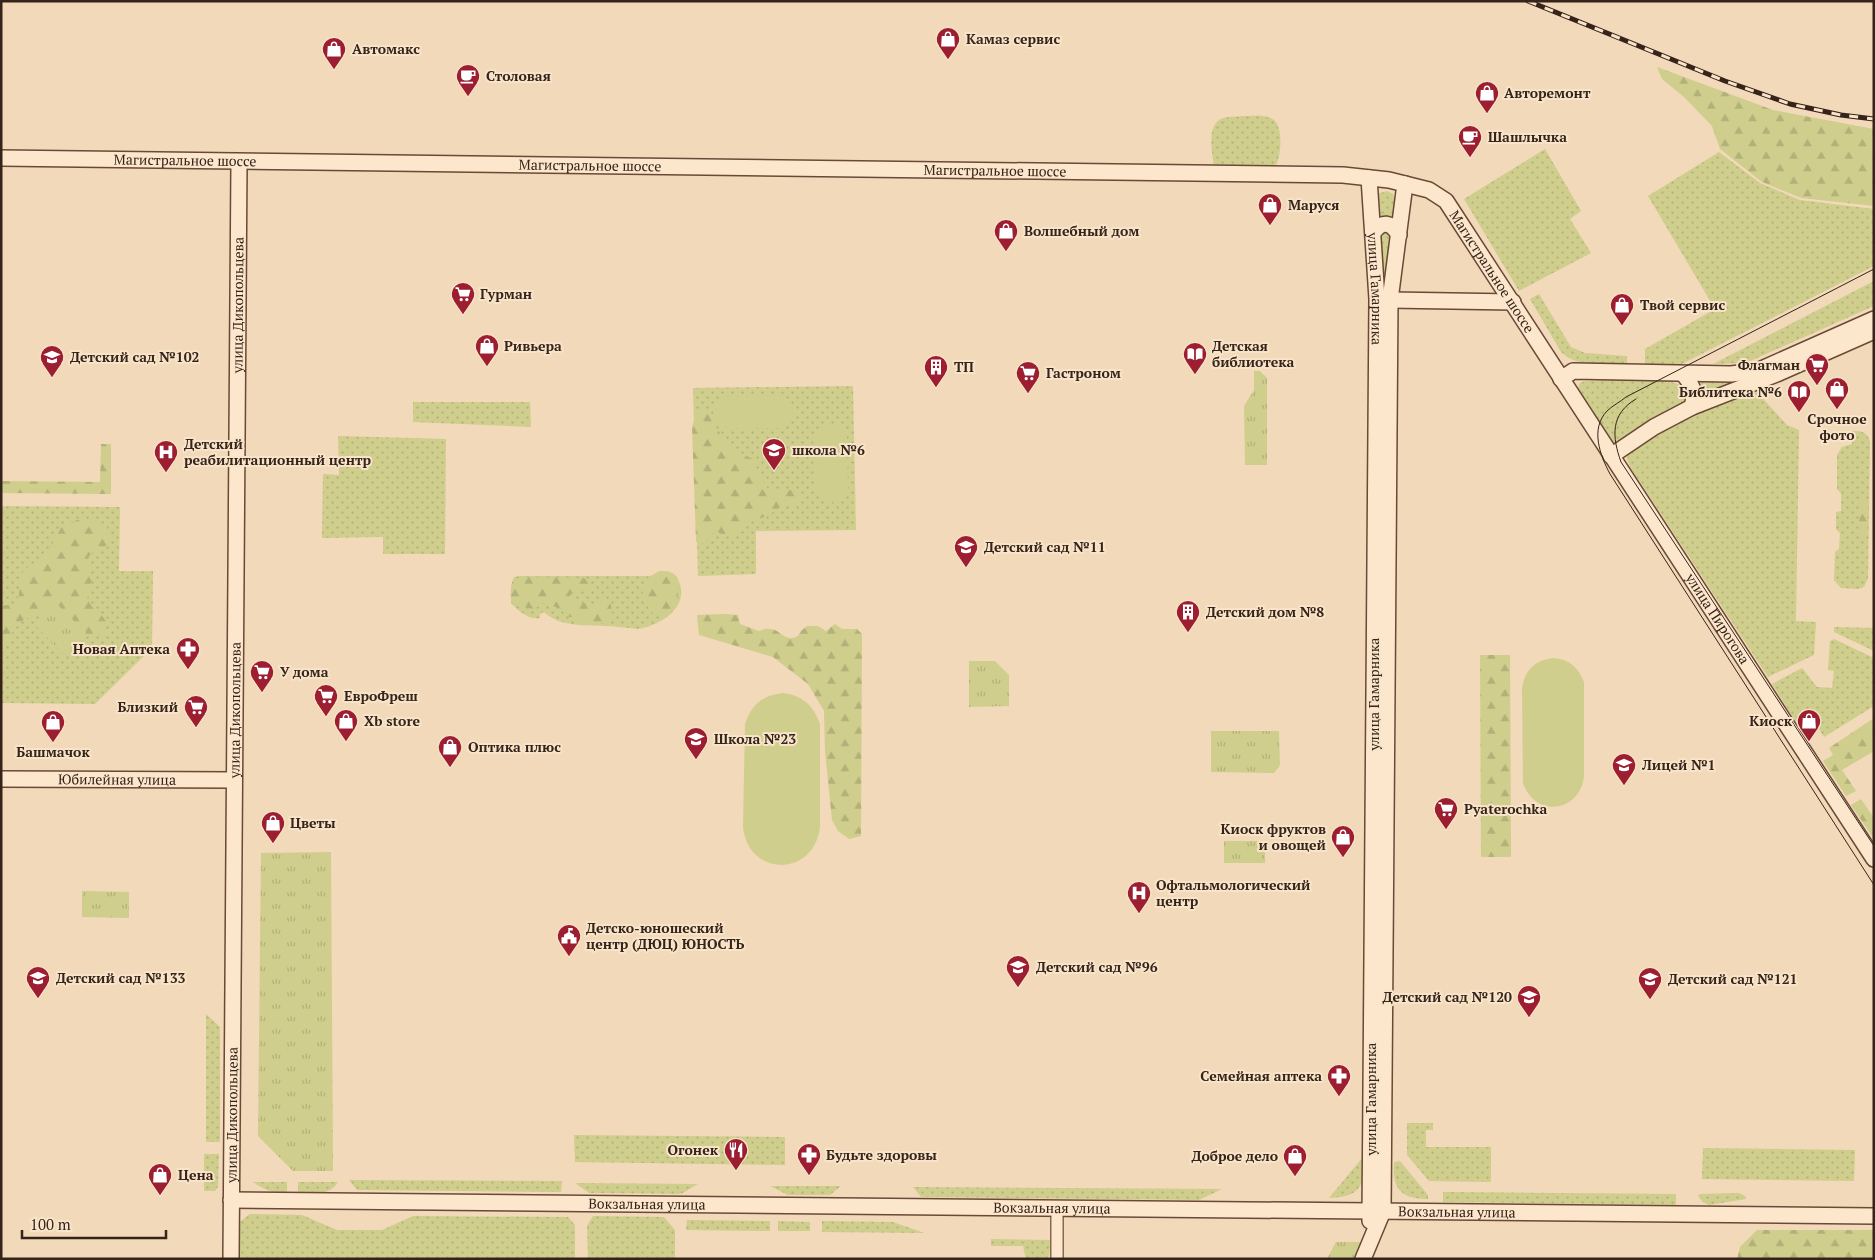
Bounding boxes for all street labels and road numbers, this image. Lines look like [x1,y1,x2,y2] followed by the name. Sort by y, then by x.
[114,149,256,170] street label: Магистральное шоссе
[519,155,661,175] street label: Магистральное шоссе
[923,160,1066,180] street label: Магистральное шоссе
[1445,206,1539,336] street label: Магистральное шоссе
[1364,231,1387,345] street label: улица Гамарника
[227,237,247,374] street label: улица Дикопольцева
[1681,568,1755,667] street label: улица Пирогова
[1364,638,1383,751] street label: улица Гамарника
[225,642,245,779] street label: улица Дикопольцева
[58,769,176,789] street label: Юбилейная улица
[1361,1043,1380,1156] street label: улица Гамарника
[222,1047,242,1184] street label: улица Дикопольцева
[588,1193,706,1214] street label: Вокзальная улица
[993,1197,1111,1218] street label: Вокзальная улица
[1398,1201,1516,1222] street label: Вокзальная улица

